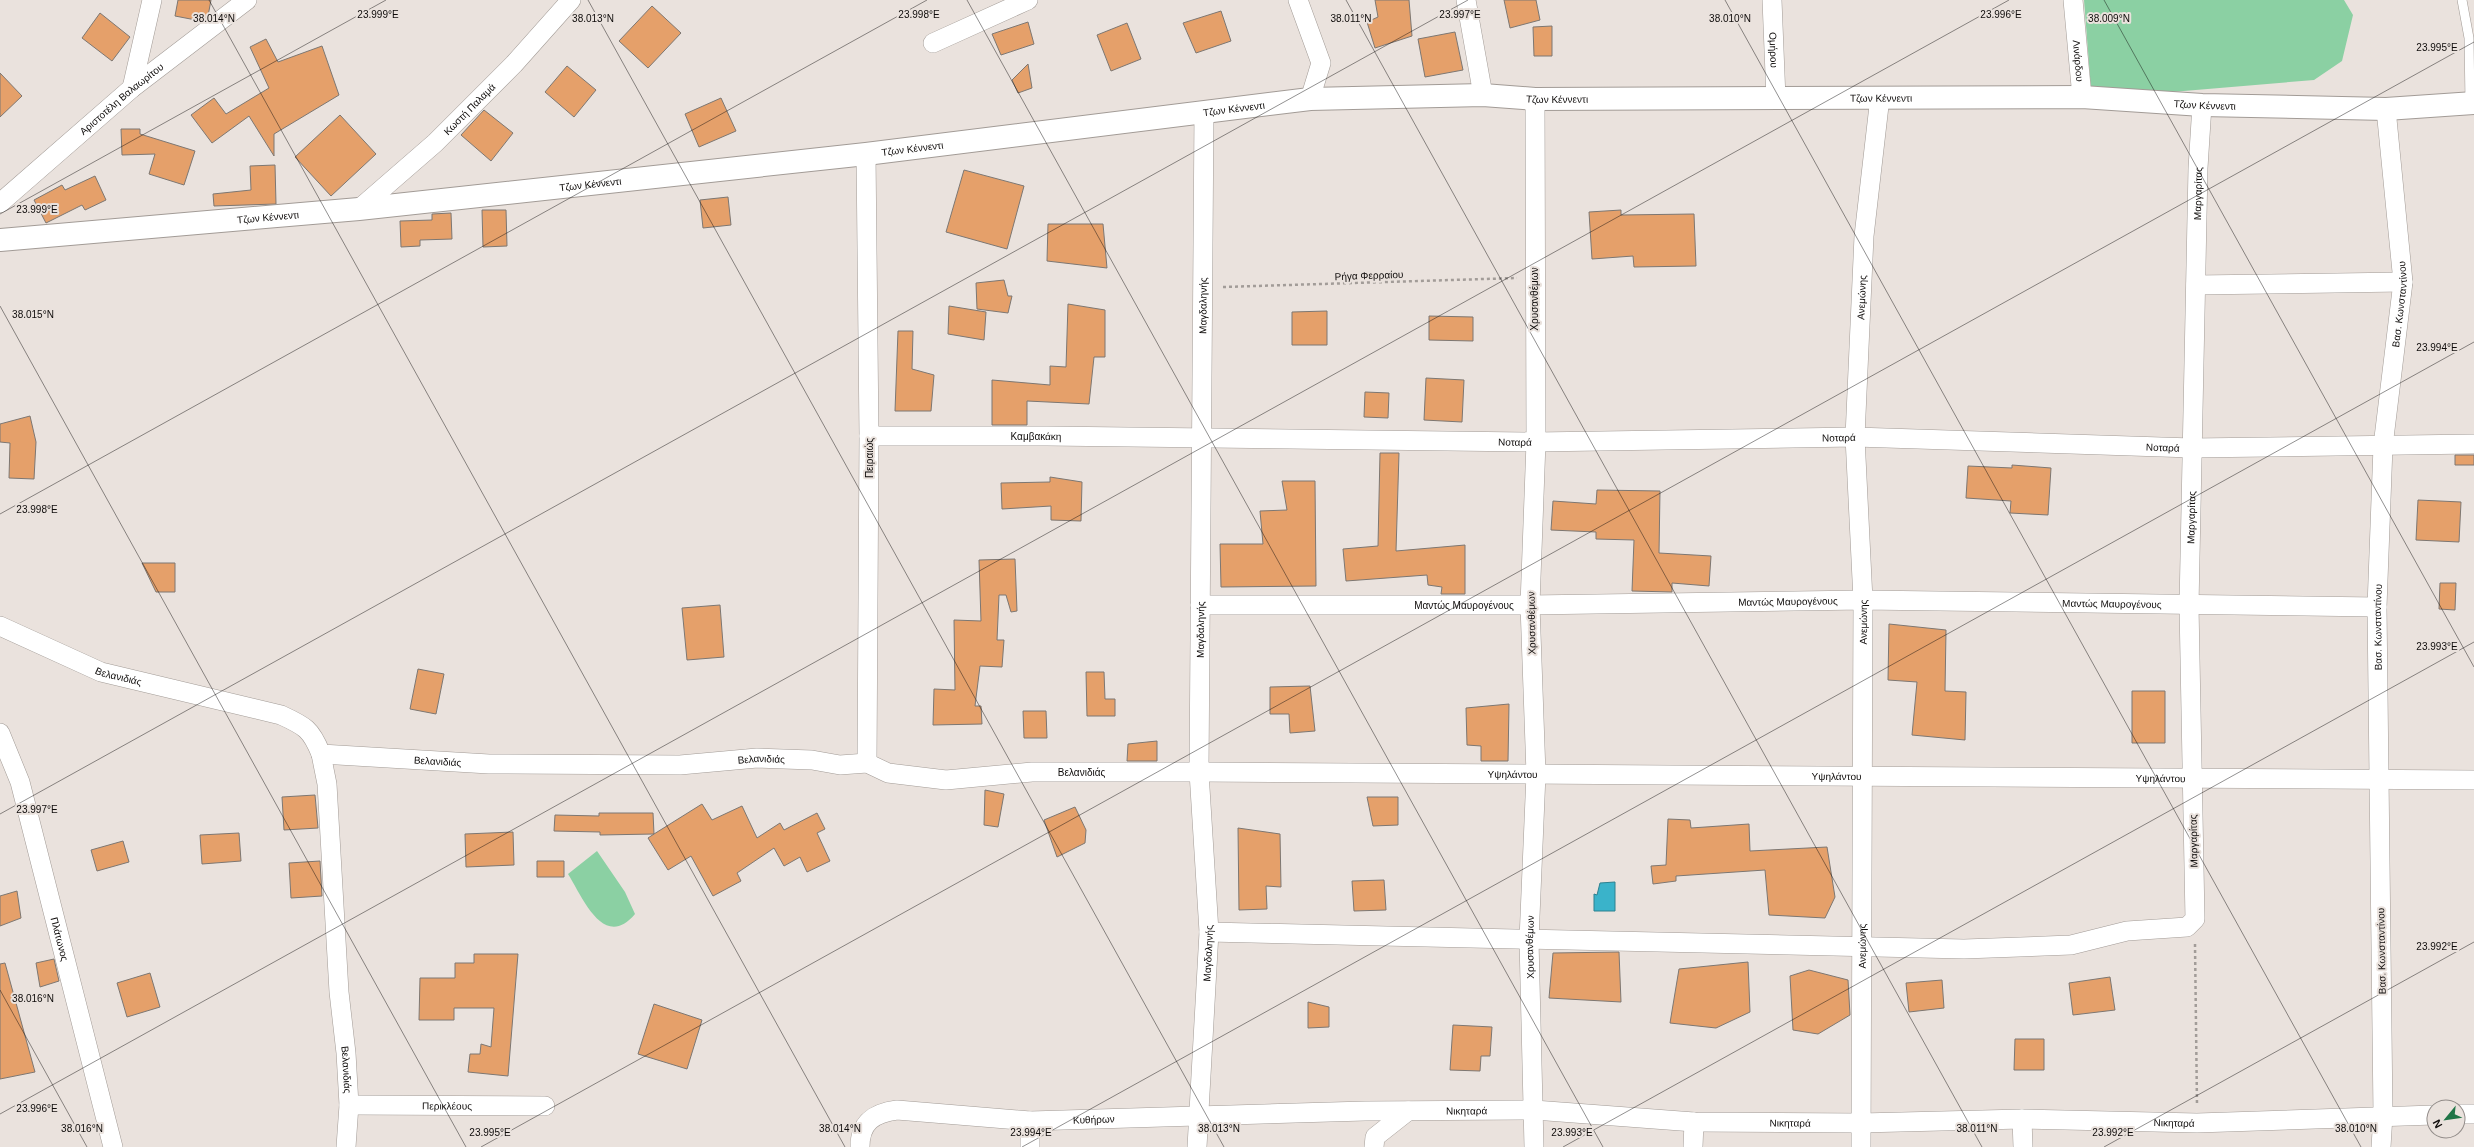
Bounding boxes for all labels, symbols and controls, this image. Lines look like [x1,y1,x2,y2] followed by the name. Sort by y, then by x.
[357,9,399,20] text: 23.999°E
[898,9,940,20] text: 23.998°E
[1439,9,1481,20] text: 23.997°E
[1980,9,2022,20] text: 23.996°E
[193,13,235,24] text: 38.014°N
[572,13,614,24] text: 38.013°N
[1330,13,1372,24] text: 38.011°N
[1709,13,1751,24] text: 38.010°N
[2088,13,2130,24] text: 38.009°N
[1767,32,1780,68] street label: Ομήρου
[2071,39,2086,82] street label: Λινάρδου
[2416,42,2458,53] text: 23.995°E
[78,61,166,137] street label: Αριστοτέλη Βαλαωρίτου
[442,81,498,137] street label: Κωστή Παλαμά
[1526,93,1588,106] street label: Τζων Κέννεντι
[1850,93,1912,105] street label: Τζων Κέννεντι
[2173,98,2236,112] street label: Τζων Κέννεντι
[1202,100,1266,118] street label: Τζων Κέννεντι
[881,139,944,158] street label: Τζων Κέννεντι
[2192,167,2204,220] street label: Μαργαρίτας
[559,176,622,194] street label: Τζων Κέννεντι
[16,204,58,215] text: 23.999°E
[237,209,300,226] street label: Τζων Κέννεντι
[2390,261,2409,348] street label: Βασ. Κωνσταντίνου
[1529,267,1540,331] street label: Χρυσανθέμων
[1335,269,1404,282] street label: Ρήγα Φερραίου
[1855,274,1868,320] street label: Ανεμώνης
[1197,277,1209,334] street label: Μαγδαληνής
[12,309,54,320] text: 38.015°N
[2416,342,2458,353] text: 23.994°E
[1011,431,1062,442] street label: Καμβακάκη
[1822,432,1856,444] street label: Νοταρά
[1498,437,1532,448] street label: Νοταρά
[864,438,875,478] street label: Πειραιώς
[2146,441,2180,454] street label: Νοταρά
[2185,491,2197,544] street label: Μαργαρίτας
[16,504,58,515] text: 23.998°E
[2372,584,2384,670] street label: Βασ. Κωνσταντίνου
[1525,591,1538,655] street label: Χρυσανθέμων
[1738,595,1838,608] street label: Μαντώς Μαυρογένους
[2062,598,2162,610] street label: Μαντώς Μαυρογένους
[1858,599,1869,644] street label: Ανεμώνης
[1414,600,1514,611] street label: Μαντώς Μαυρογένους
[1195,601,1206,658] street label: Μαγδαληνής
[2416,641,2458,652] text: 23.993°E
[93,665,143,688] street label: Βελανιδιάς
[737,753,785,766] street label: Βελανιδιάς
[414,755,462,768] street label: Βελανιδιάς
[1058,767,1105,778] street label: Βελανιδιάς
[1488,769,1538,780] street label: Υψηλάντου
[1812,771,1862,782] street label: Υψηλάντου
[2136,773,2186,784] street label: Υψηλάντου
[16,804,58,815] text: 23.997°E
[2188,814,2199,868] street label: Μαργαρίτας
[2375,908,2388,994] street label: Βασ. Κωνσταντίνου
[1524,915,1536,979] street label: Χρυσανθέμων
[49,916,70,962] street label: Πλάτωνος
[1857,923,1868,968] street label: Ανεμώνης
[1201,925,1215,982] street label: Μαγδαληνής
[2416,941,2458,952] text: 23.992°E
[12,993,54,1004] text: 38.016°N
[339,1045,353,1094] street label: Βελανιδιάς
[2426,1099,2466,1139] north arrow
[422,1100,472,1112] street label: Περικλέους
[16,1103,58,1114] text: 23.996°E
[1446,1105,1487,1117] street label: Νικηταρά
[1073,1113,1115,1126] street label: Κυθήρων
[1770,1117,1811,1129] street label: Νικηταρά
[2153,1117,2195,1129] street label: Νικηταρά
[2430,1117,2444,1130] text: N
[61,1123,103,1134] text: 38.016°N
[819,1123,861,1134] text: 38.014°N
[1198,1123,1240,1134] text: 38.013°N
[1956,1123,1998,1134] text: 38.011°N
[2335,1123,2377,1134] text: 38.010°N
[469,1127,511,1138] text: 23.995°E
[1010,1127,1052,1138] text: 23.994°E
[1551,1127,1593,1138] text: 23.993°E
[2092,1127,2134,1138] text: 23.992°E

